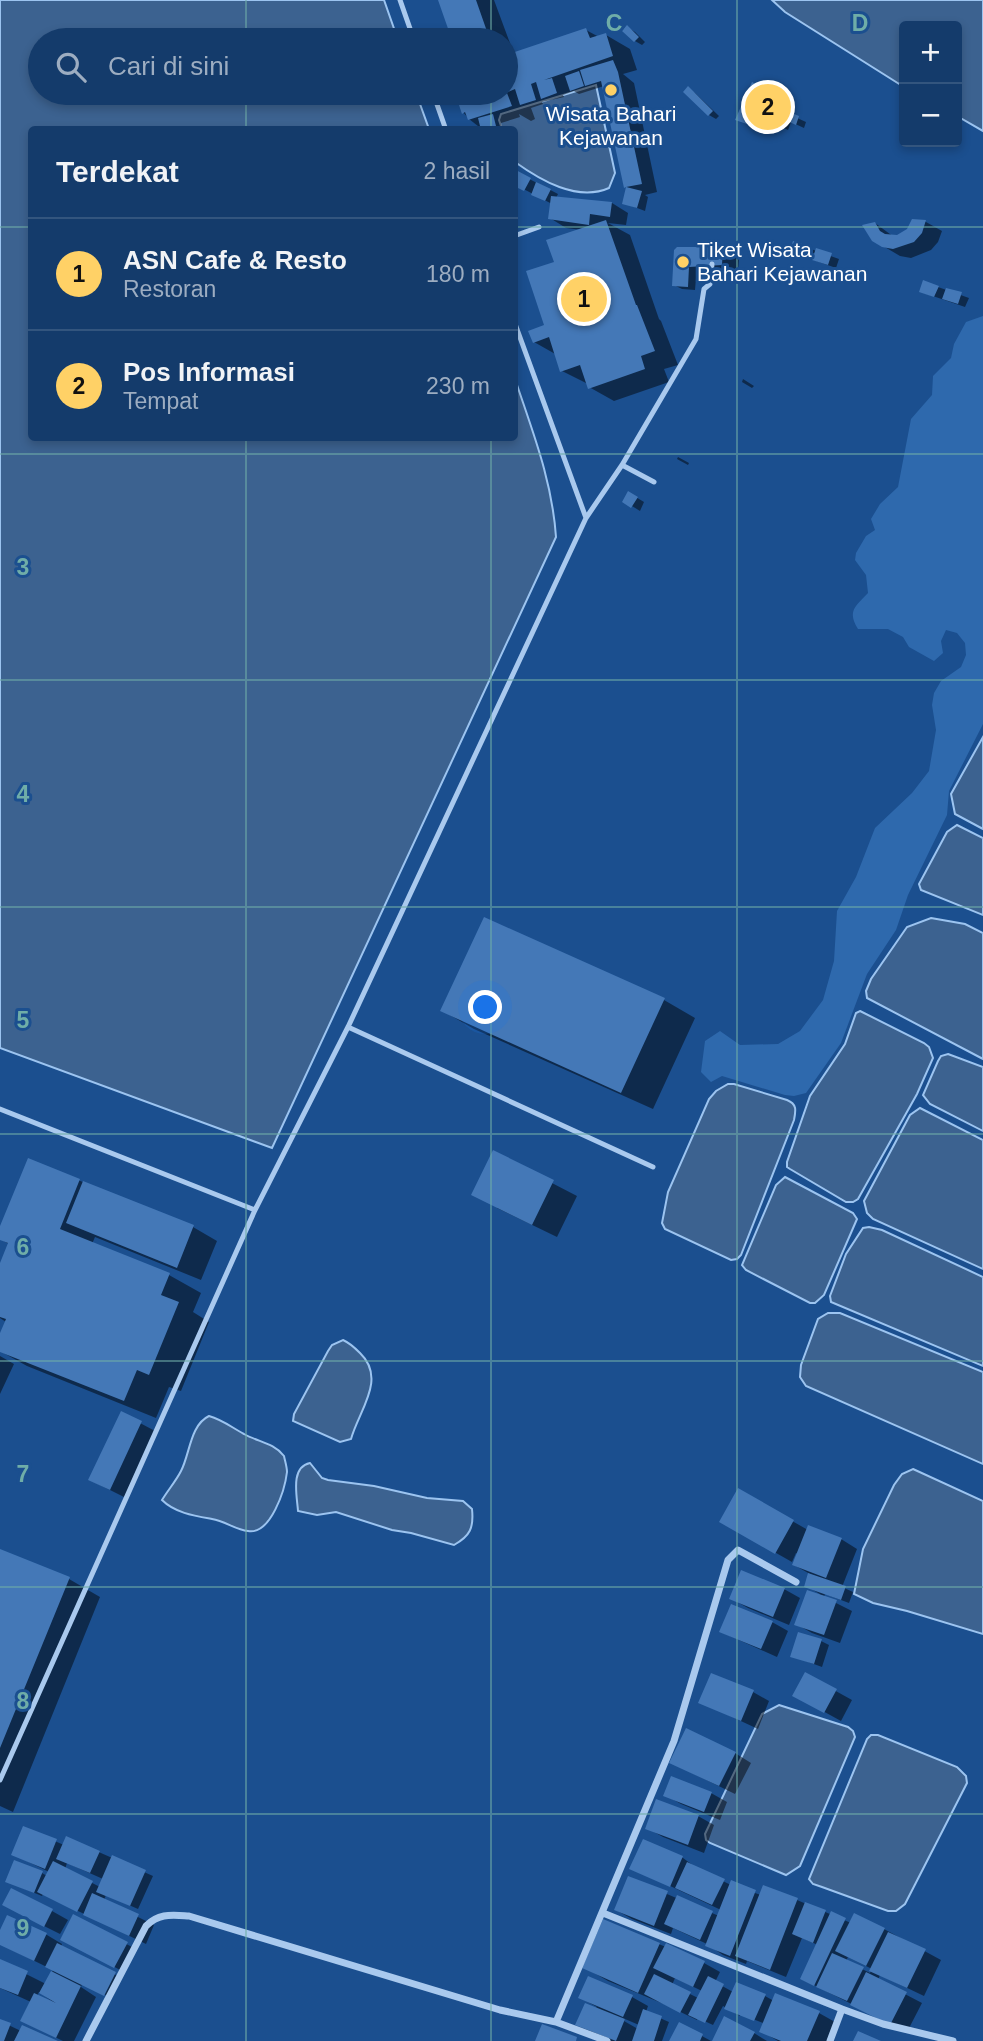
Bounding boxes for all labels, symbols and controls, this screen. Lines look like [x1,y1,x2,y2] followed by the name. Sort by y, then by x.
[606,10,622,36] text: C
[852,10,868,36] text: D
[899,21,962,147] map controls
[899,21,962,84] button: +
[28,28,518,105] search box
[52,48,90,86] icon: search
[108,51,229,81] text: Cari di sini
[745,81,791,133] pin: 2
[603,82,619,98] marker: Wisata Bahari Kejawanan
[899,84,962,147] button: −
[546,102,676,149] place label: Wisata Bahari Kejawanan
[56,155,179,188] text: Terdekat
[424,158,490,184] text: 2 hasil
[697,238,867,285] place label: Tiket Wisata Bahari Kejawanan
[123,245,347,275] text: ASN Cafe & Resto
[675,254,691,270] marker: Tiket Wisata Bahari Kejawanan
[73,261,85,287] text: 1
[426,261,490,287] text: 180 m
[561,273,607,325] pin: 1
[123,276,216,302] text: Restoran
[123,357,295,387] text: Pos Informasi
[73,373,85,399] text: 2
[426,373,490,399] text: 230 m
[123,388,198,414] text: Tempat
[17,554,29,580] text: 3
[17,781,30,807] text: 4
[468,990,502,1024] your location
[17,1007,30,1033] text: 5
[17,1234,29,1260] text: 6
[17,1461,29,1487] text: 7
[17,1688,30,1714] text: 8
[17,1915,29,1941] text: 9

